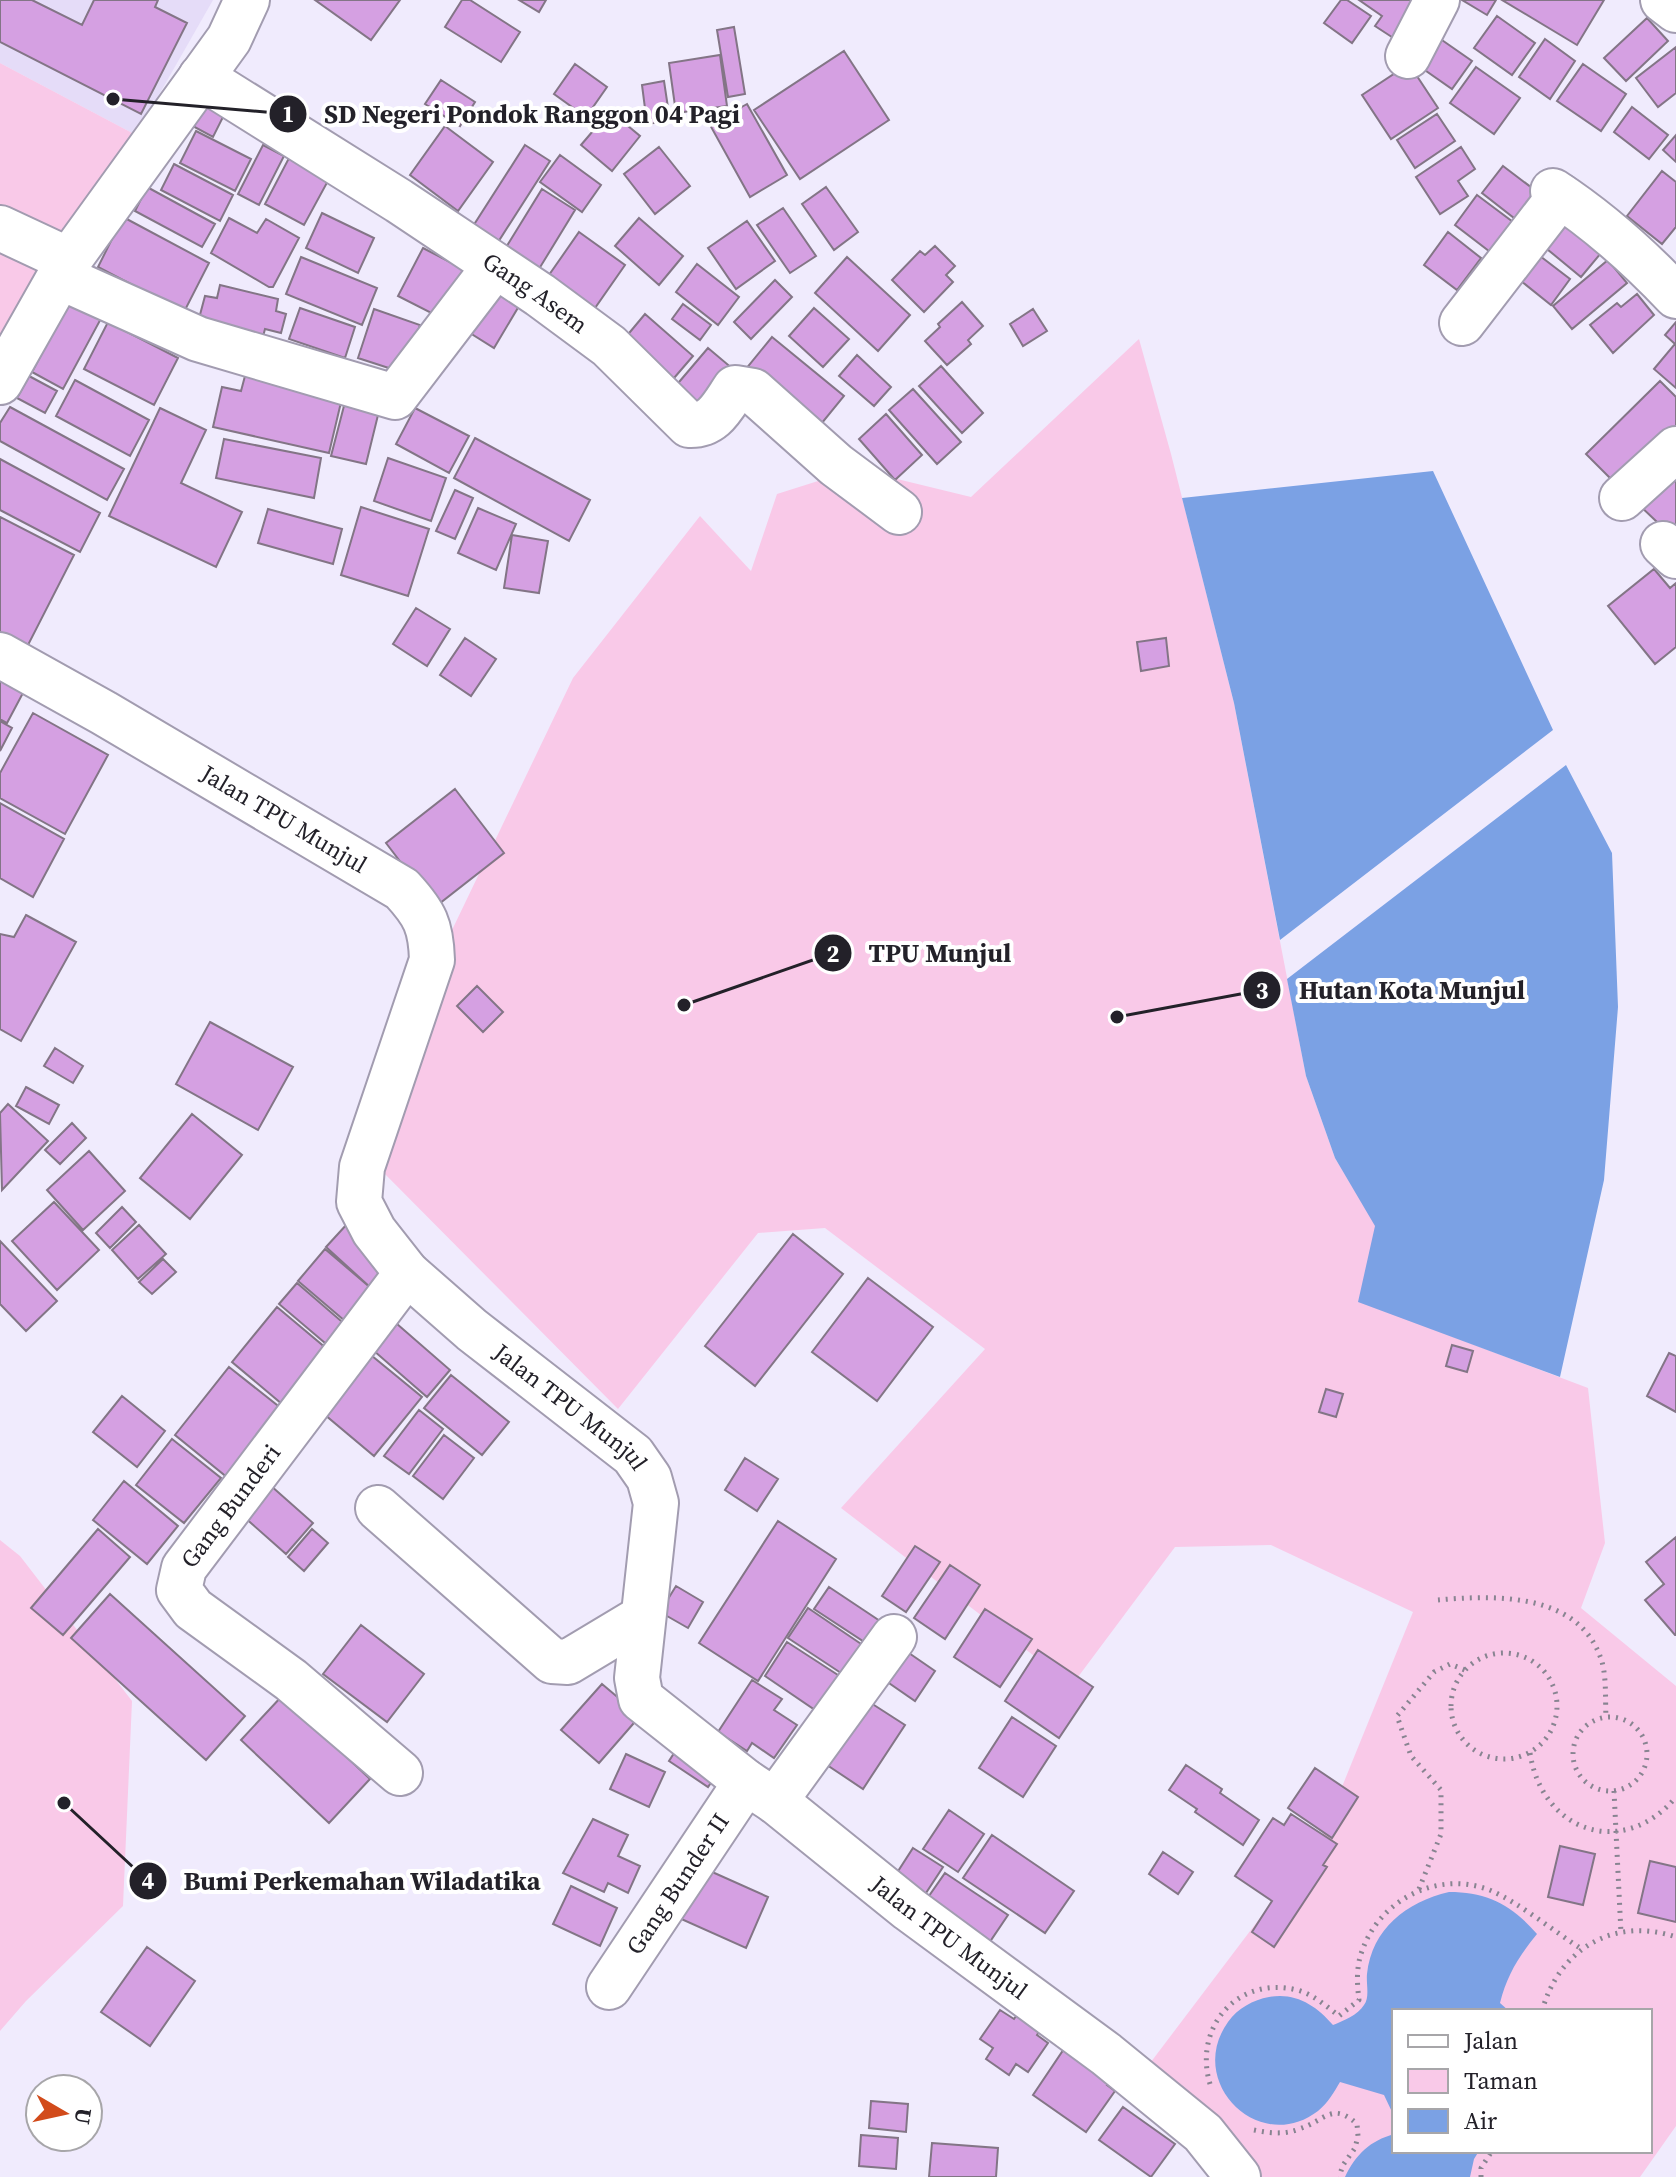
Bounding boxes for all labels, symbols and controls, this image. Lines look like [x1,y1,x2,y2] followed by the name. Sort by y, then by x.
[268,89,756,139] callout: SD Negeri Pondok Ranggon 04 Pagi
[324,96,740,132] text: SD Negeri Pondok Ranggon 04 Pagi
[281,97,295,130] text: 1
[476,244,595,341] street label: Gang Asem
[194,756,373,881] street label: Jalan TPU Munjul
[813,928,1028,978] callout: TPU Munjul
[869,935,1012,971] text: TPU Munjul
[826,937,840,970] text: 2
[1242,965,1541,1015] callout: Hutan Kota Munjul
[1299,972,1525,1008] text: Hutan Kota Munjul
[1255,974,1269,1007] text: 3
[486,1335,656,1477] street label: Jalan TPU Munjul
[173,1437,288,1575] street label: Gang Bunderi
[618,1806,737,1961] street label: Gang Bunder II
[128,1856,557,1906] callout: Bumi Perkemahan Wiladatika
[183,1863,541,1899] text: Bumi Perkemahan Wiladatika
[141,1864,155,1897] text: 4
[863,1867,1034,2007] street label: Jalan TPU Munjul
[1392,2009,1652,2153] legend
[1463,2024,1518,2057] text: Jalan
[1464,2064,1538,2097] text: Taman
[24,2073,104,2153] north arrow
[1464,2104,1497,2137] text: Air
[68,2106,100,2126] text: U

